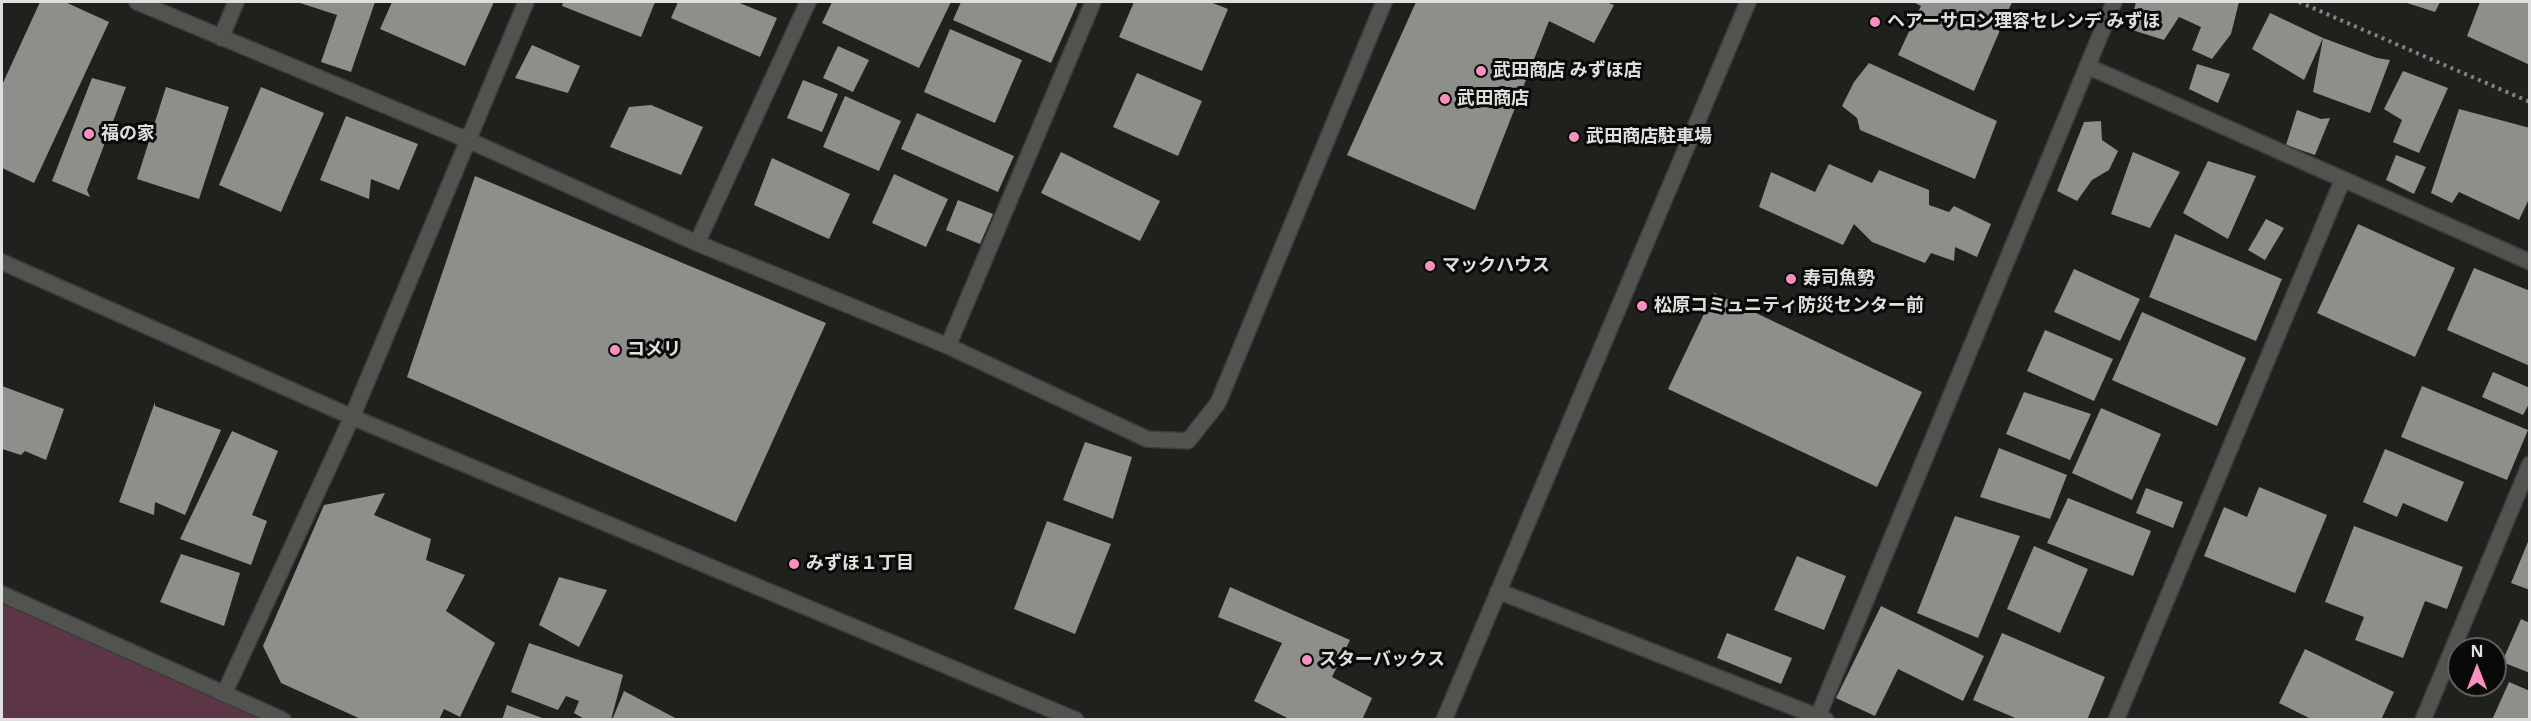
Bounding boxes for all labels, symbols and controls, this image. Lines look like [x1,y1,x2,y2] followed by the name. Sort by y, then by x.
[1887,11,2161,33] place label: ヘアーサロン理容セレンデ みずほ
[1868,15,1882,29] marker: ヘアーサロン理容セレンデ みずほ
[1493,60,1642,82] place label: 武田商店 みずほ店
[1474,64,1488,78] marker: 武田商店 みずほ店
[1457,88,1529,110] place label: 武田商店
[1438,92,1452,106] marker: 武田商店
[101,123,155,145] place label: 福の家
[1586,126,1712,148] place label: 武田商店駐車場
[82,127,96,141] marker: 福の家
[1567,130,1581,144] marker: 武田商店駐車場
[1442,255,1550,277] place label: マックハウス
[1423,259,1437,273] marker: マックハウス
[1803,268,1875,290] place label: 寿司魚勢
[1784,272,1798,286] marker: 寿司魚勢
[1654,295,1924,317] place label: 松原コミュニティ防災センター前
[1635,299,1649,313] marker: 松原コミュニティ防災センター前
[627,339,681,361] place label: コメリ
[608,343,622,357] marker: コメリ
[806,553,914,575] place label: みずほ１丁目
[787,557,801,571] marker: みずほ１丁目
[2447,637,2507,697] north arrow
[2470,640,2484,662] text: N
[1319,649,1445,671] place label: スターバックス
[1300,653,1314,667] marker: スターバックス

